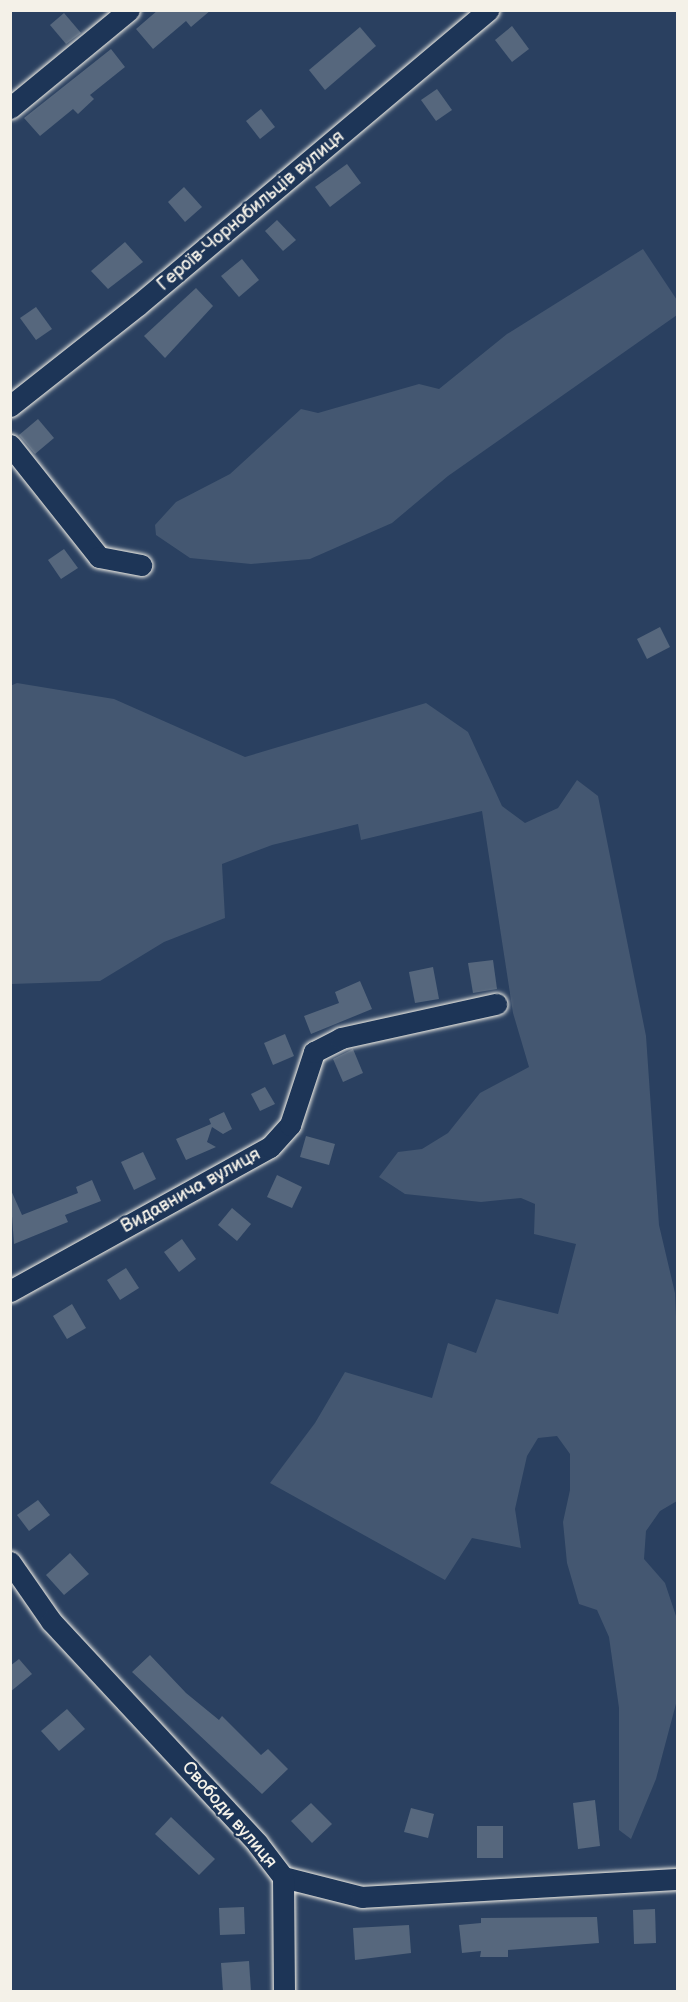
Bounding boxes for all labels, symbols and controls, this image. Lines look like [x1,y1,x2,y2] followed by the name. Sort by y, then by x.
[153,126,349,296] street label: Героїв-Чорнобильців вулиця
[118,1144,264,1238] street label: Видавнича вулиця
[177,1757,281,1873] street label: Свободи вулиця

